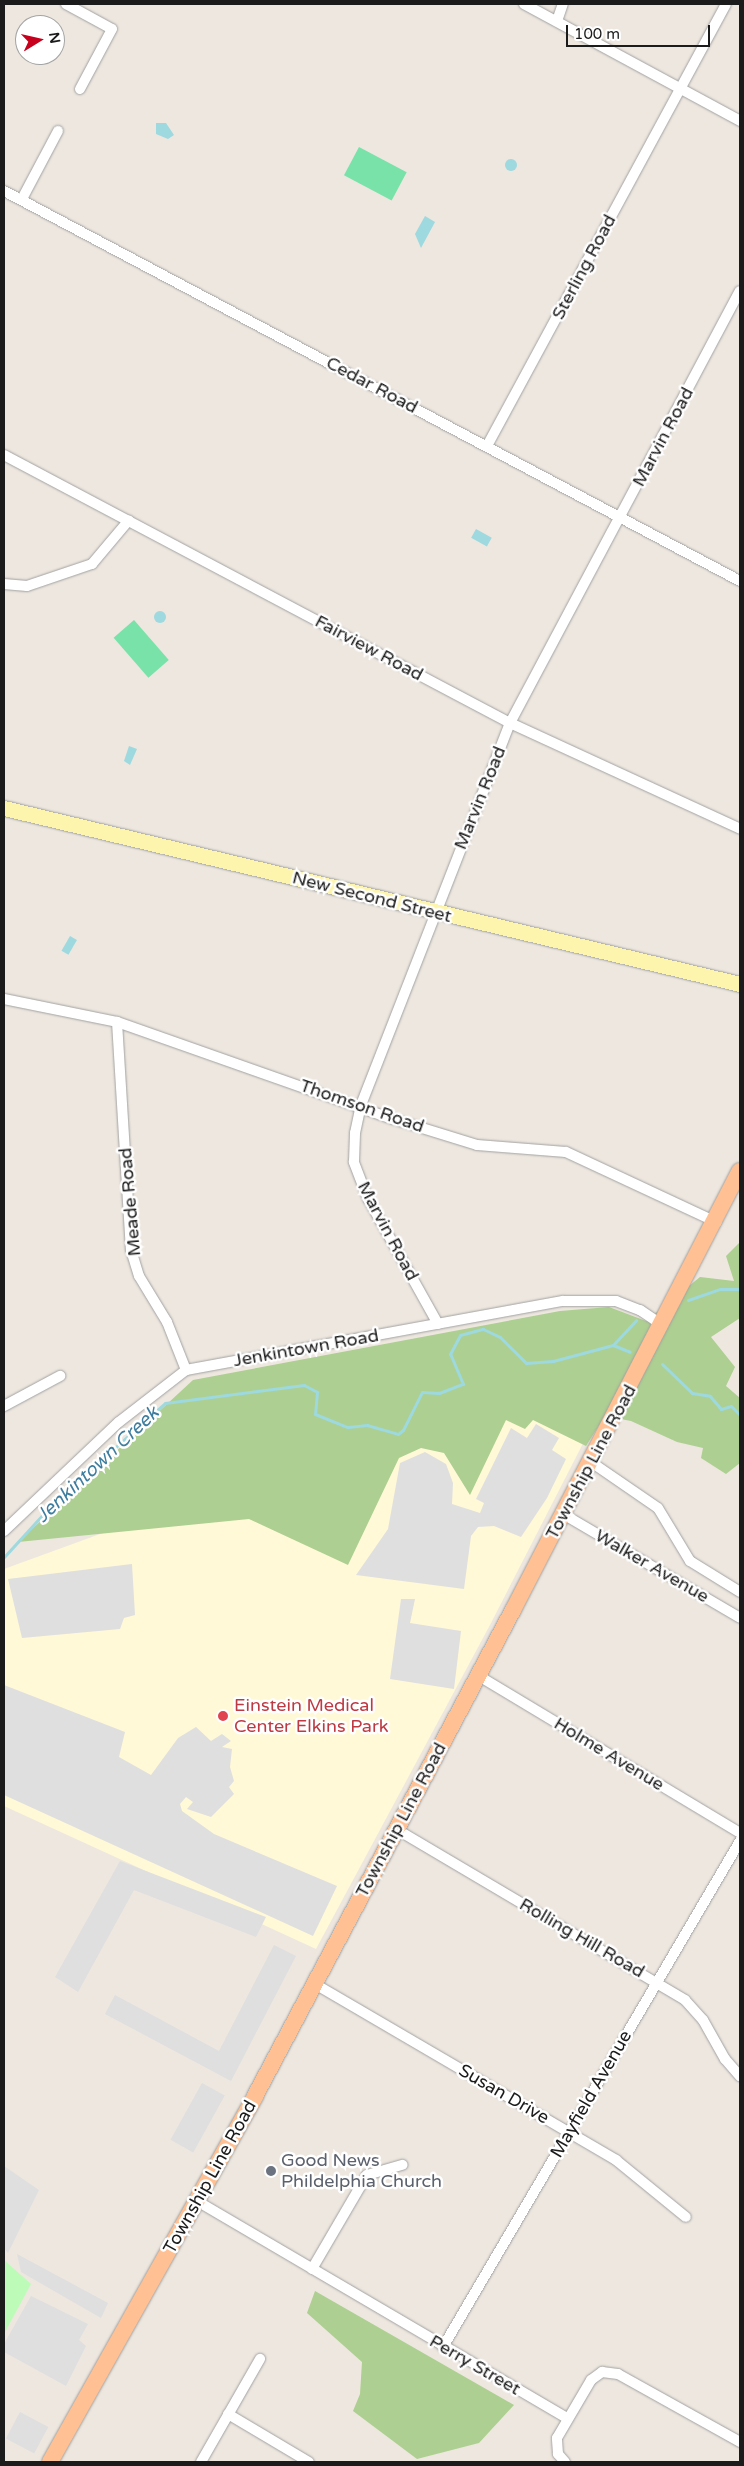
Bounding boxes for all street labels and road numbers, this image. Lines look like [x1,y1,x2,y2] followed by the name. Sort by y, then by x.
[547,211,621,323] street label: Sterling Road
[322,352,422,418] street label: Cedar Road
[628,384,698,490] street label: Marvin Road
[311,610,427,686] street label: Fairview Road
[450,743,510,853] street label: Marvin Road
[290,867,454,927] street label: New Second Street
[297,1075,427,1137] street label: Thomson Road
[114,1147,146,1257] street label: Meade Road
[353,1178,423,1284] street label: Marvin Road
[232,1325,380,1371] street label: Jenkintown Road
[541,1381,641,1543] street label: Township Line Road
[591,1525,713,1607] street label: Walker Avenue
[550,1713,668,1795] street label: Holme Avenue
[351,1739,451,1901] street label: Township Line Road
[516,1893,648,1983] street label: Rolling Hill Road
[546,2026,636,2162] street label: Mayfield Avenue
[455,2059,553,2129] street label: Susan Drive
[159,2097,261,2257] street label: Township Line Road
[426,2330,524,2400] street label: Perry Street

